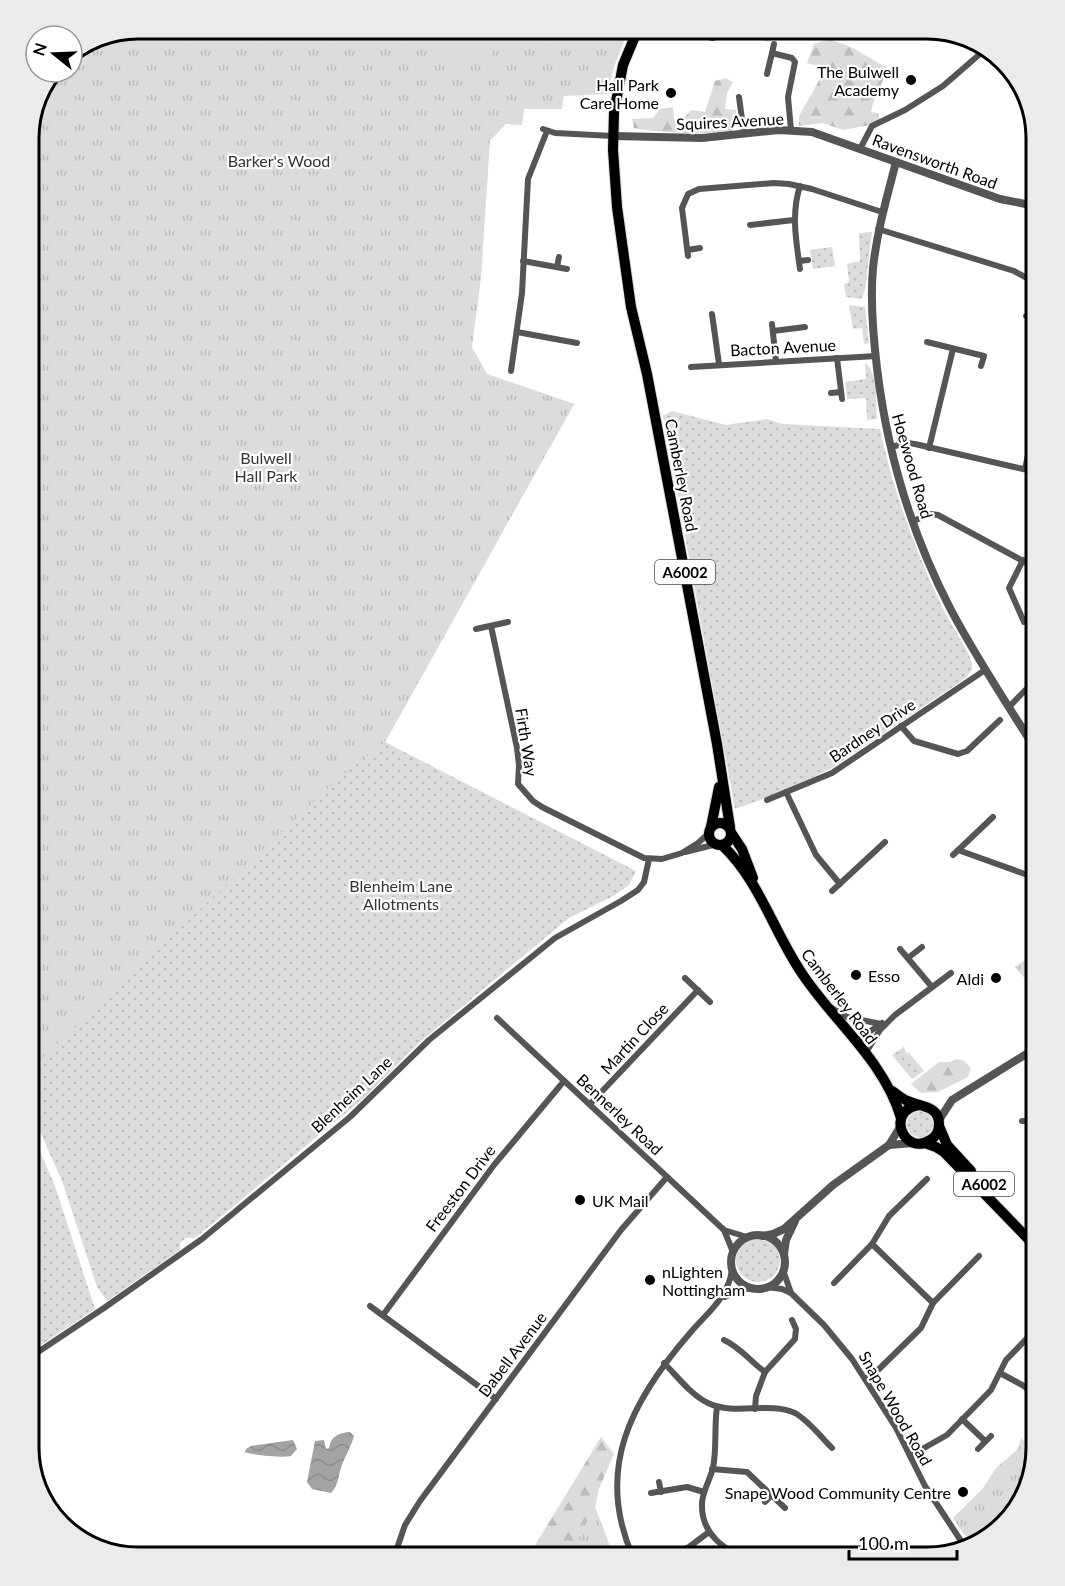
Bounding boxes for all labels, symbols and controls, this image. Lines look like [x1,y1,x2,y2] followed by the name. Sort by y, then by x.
[24,24,84,84] north arrow
[28,40,50,58] text: N
[817,62,900,99] place label: The Bulwell Academy
[904,73,918,87] marker: The Bulwell Academy
[580,75,660,112] place label: Hall Park Care Home
[664,86,678,100] marker: Hall Park Care Home
[676,109,784,133] street label: Squires Avenue
[870,130,1000,192] street label: Ravensworth Road
[228,151,330,170] park label: Barker's Wood
[730,335,836,359] street label: Bacton Avenue
[889,411,937,521] street label: Hoewood Road
[662,417,702,533] street label: Camberley Road
[235,448,298,485] park label: Bulwell Hall Park
[655,560,715,584] road number: A6002
[825,694,919,766] street label: Bardney Drive
[512,706,542,778] street label: Firth Way
[349,876,453,913] park label: Blenheim Lane Allotments
[798,945,882,1047] street label: Camberley Road
[868,966,900,985] place label: Esso
[849,968,863,982] marker: Esso
[957,969,984,988] place label: Aldi
[989,971,1003,985] marker: Aldi
[596,999,672,1077] street label: Martin Close
[307,1052,395,1136] street label: Blenheim Lane
[573,1069,667,1159] street label: Bennerley Road
[421,1141,499,1235] street label: Freeston Drive
[954,1172,1014,1196] road number: A6002
[592,1191,649,1210] place label: UK Mail
[573,1193,587,1207] marker: UK Mail
[662,1262,745,1299] place label: nLighten Nottingham
[643,1273,657,1287] marker: nLighten Nottingham
[474,1308,550,1400] street label: Dabell Avenue
[856,1347,936,1469] street label: Snape Wood Road
[725,1483,951,1502] place label: Snape Wood Community Centre
[956,1485,970,1499] marker: Snape Wood Community Centre
[849,1523,957,1561] scale bar
[858,1532,909,1554] text: 100 m

